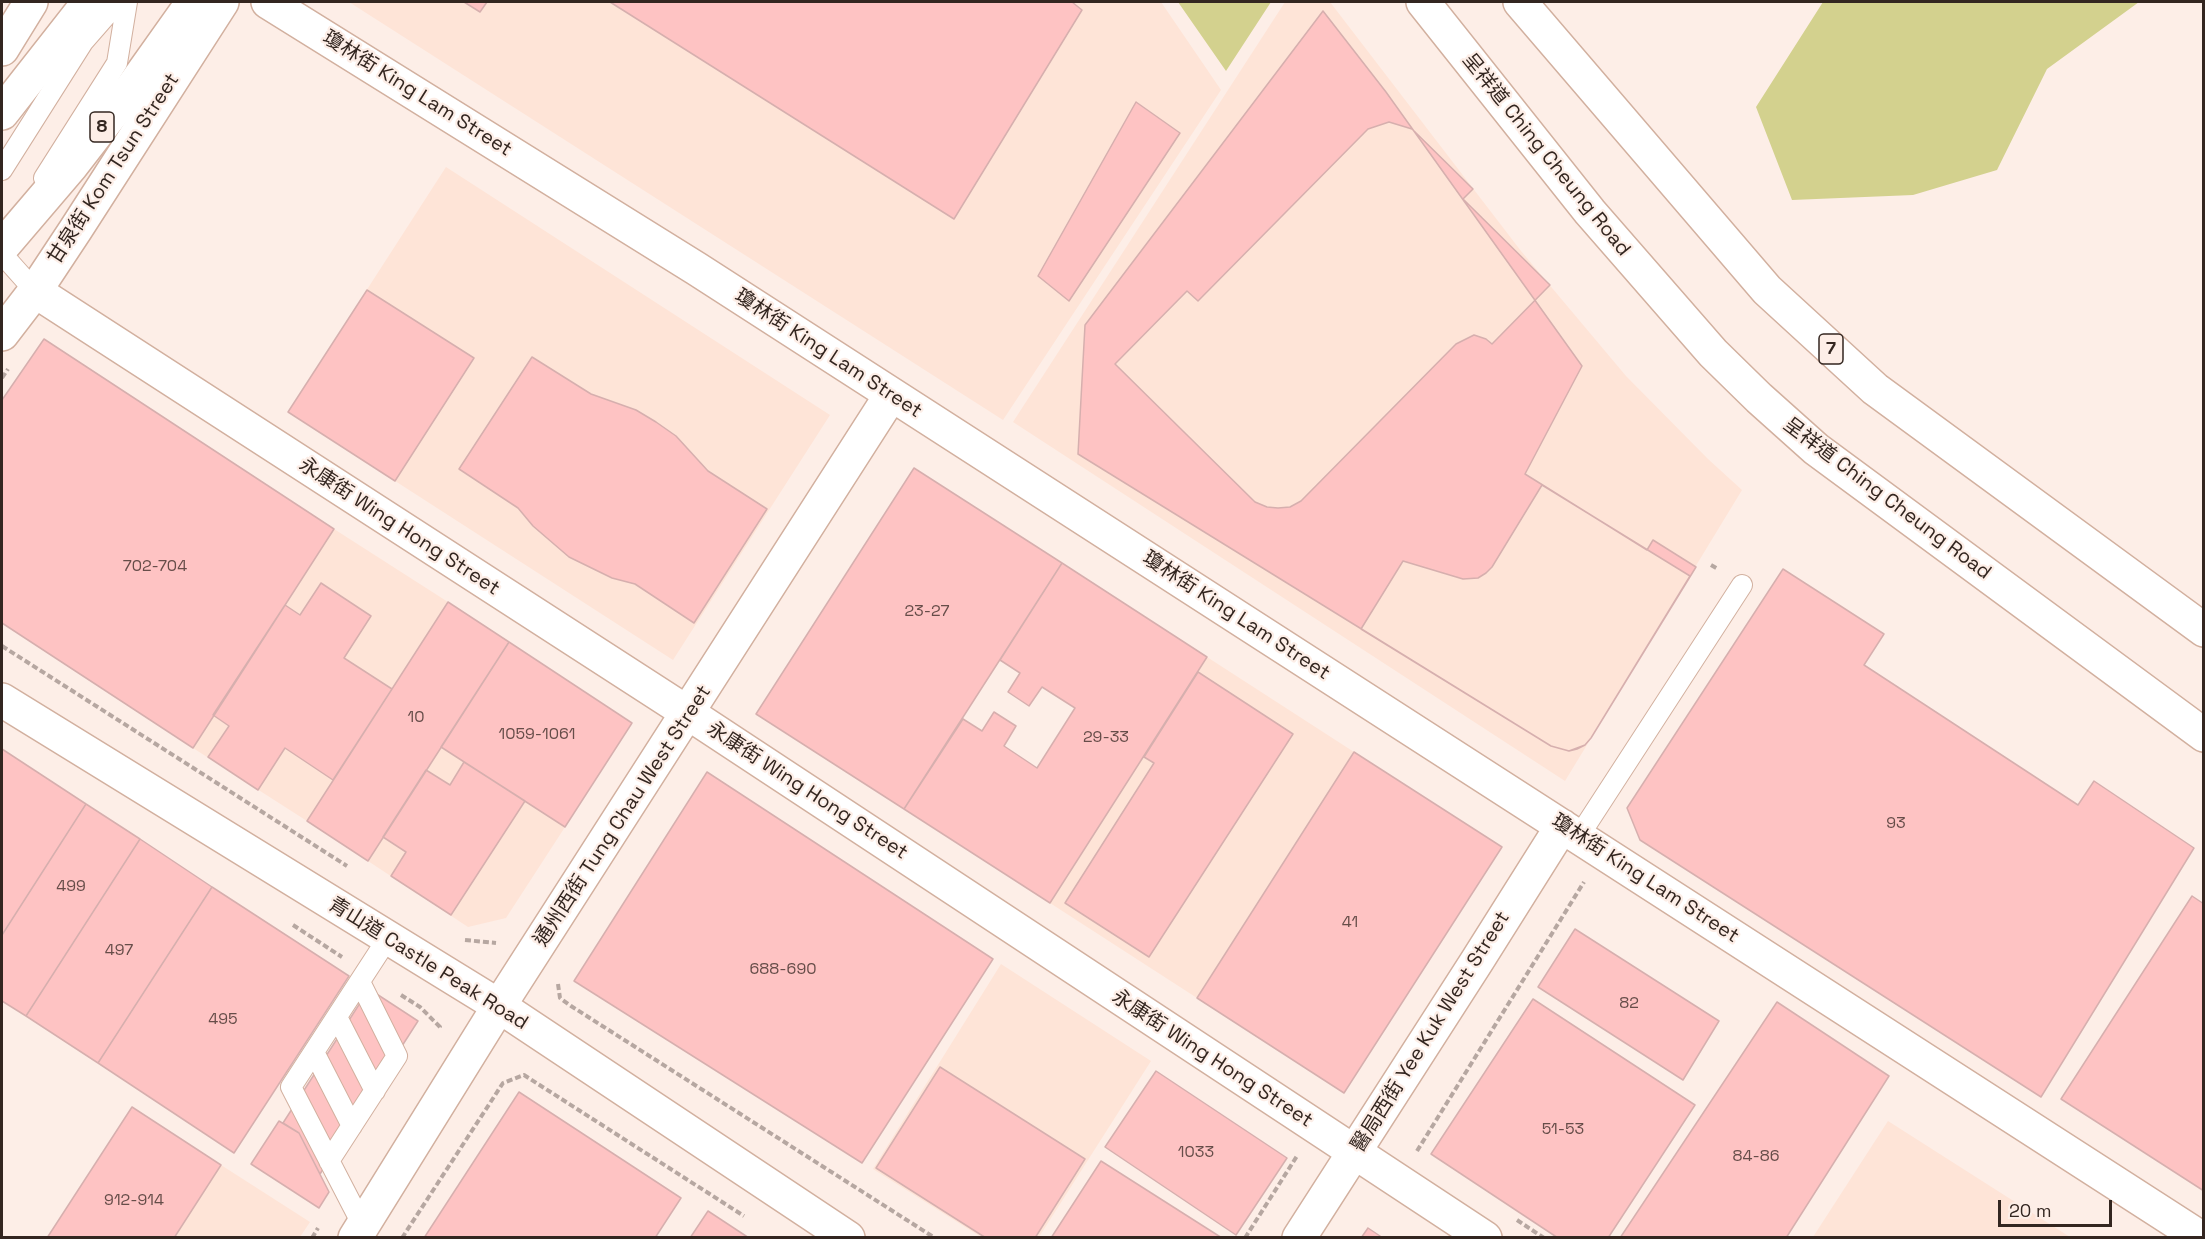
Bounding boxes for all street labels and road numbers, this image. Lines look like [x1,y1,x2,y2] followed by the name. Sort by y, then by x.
[318,26,516,162] street label: 瓊林街 King Lam Street
[1457,49,1635,261] street label: 呈祥道 Ching Cheung Road
[43,69,185,269] street label: 甘泉街 Kom Tsun Street
[90,112,114,142] road number: 8
[730,284,926,424] street label: 瓊林街 King Lam Street
[1819,334,1843,364] road number: 7
[1778,413,1996,585] street label: 呈祥道 Ching Cheung Road
[294,453,504,601] street label: 永康街 Wing Hong Street
[1138,546,1334,686] street label: 瓊林街 King Lam Street
[529,681,717,951] street label: 通州西街 Tung Chau West Street
[702,717,912,865] street label: 永康街 Wing Hong Street
[1547,809,1743,949] street label: 瓊林街 King Lam Street
[324,893,532,1035] street label: 青山道 Castle Peak Road
[1347,907,1515,1157] street label: 醫局西街 Yee Kuk West Street
[1107,985,1317,1133] street label: 永康街 Wing Hong Street

